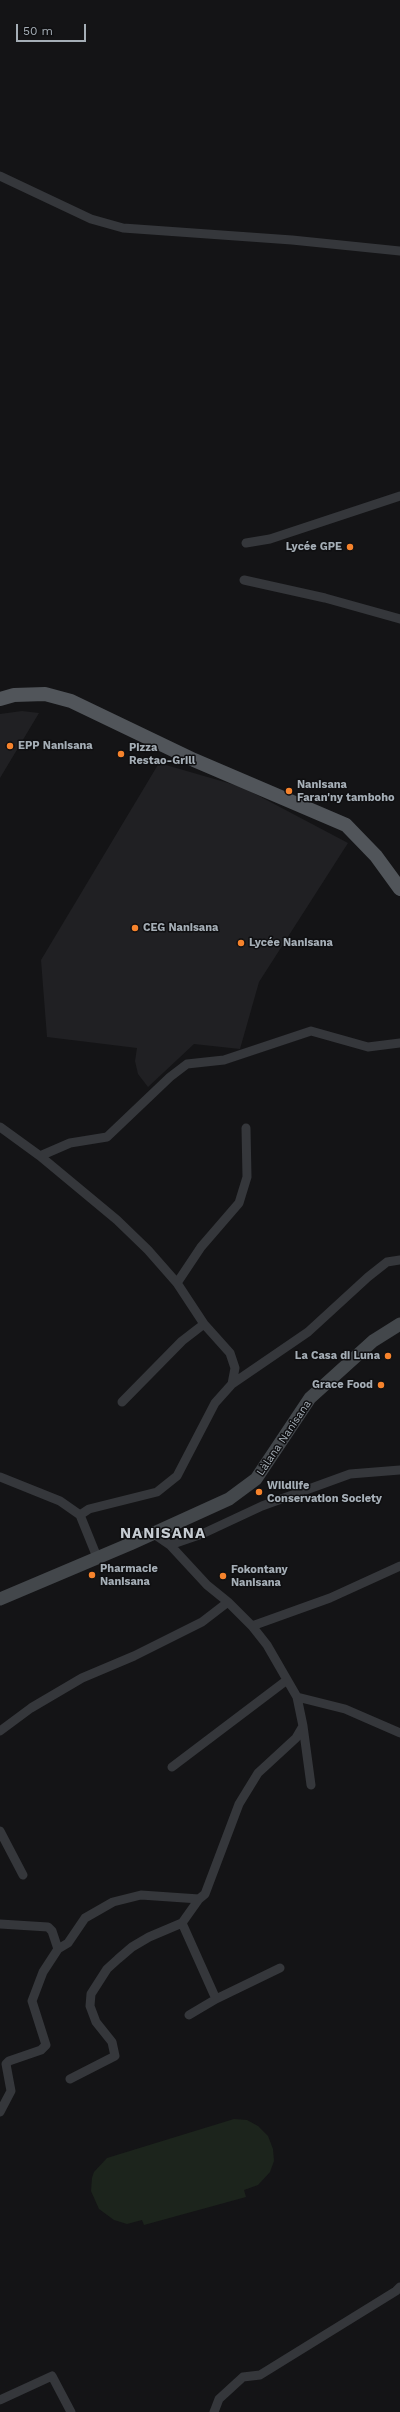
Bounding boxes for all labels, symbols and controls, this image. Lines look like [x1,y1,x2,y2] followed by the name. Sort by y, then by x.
[18,16,88,42] scale bar
[23,24,53,38] text: 50 m
[286,540,342,554] place label: Lycée GPE
[345,542,355,552] marker: Lycée GPE
[18,739,93,753] place label: EPP Nanisana
[5,741,15,751] marker: EPP Nanisana
[129,741,195,767] place label: Pizza Restao-Grill
[116,749,126,759] marker: Pizza Restao-Grill
[297,778,395,804] place label: Nanisana Faran'ny tamboho
[284,786,294,796] marker: Nanisana Faran'ny tamboho
[143,921,218,935] place label: CEG Nanisana
[130,923,140,933] marker: CEG Nanisana
[249,936,333,950] place label: Lycée Nanisana
[236,938,246,948] marker: Lycée Nanisana
[295,1349,380,1363] place label: La Casa di Luna
[383,1351,393,1361] marker: La Casa di Luna
[312,1378,373,1392] place label: Grace Food
[376,1380,386,1390] marker: Grace Food
[254,1398,314,1478] street label: Làlana Nanisana
[267,1479,382,1505] place label: Wildlife Conservation Society
[254,1487,264,1497] marker: Wildlife Conservation Society
[120,1525,206,1543] district label: NANISANA
[100,1562,158,1588] place label: Pharmacie Nanisana
[231,1563,288,1589] place label: Fokontany Nanisana
[87,1570,97,1580] marker: Pharmacie Nanisana
[218,1571,228,1581] marker: Fokontany Nanisana

